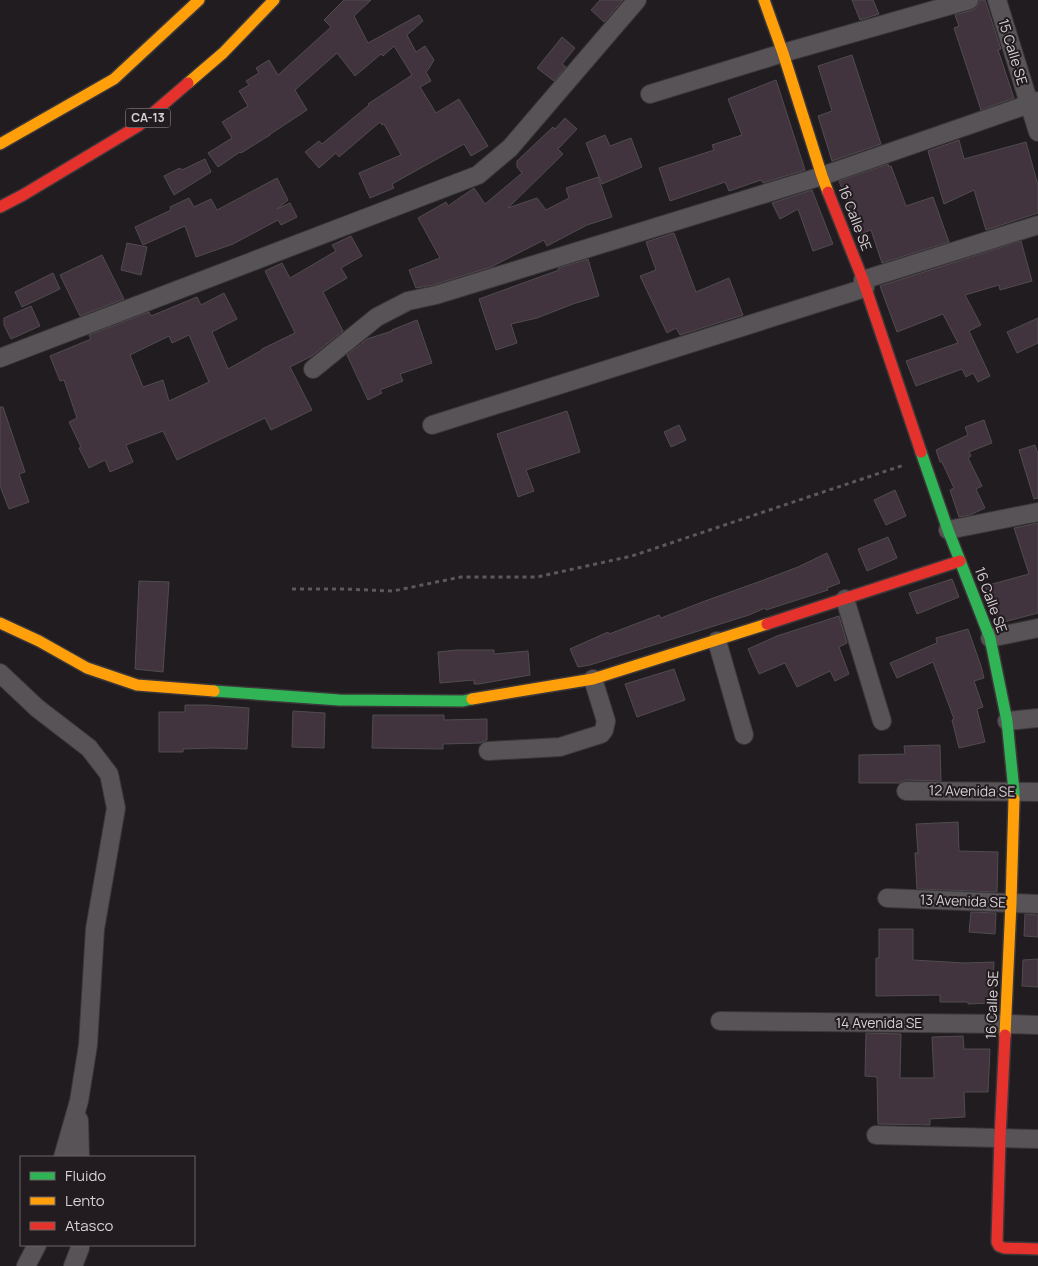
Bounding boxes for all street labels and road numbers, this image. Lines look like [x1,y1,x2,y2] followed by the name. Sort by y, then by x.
[994,16,1033,87] street label: 15 Calle SE
[126,109,170,128] road number: CA-13
[834,182,877,253] street label: 16 Calle SE
[971,564,1012,635] street label: 16 Calle SE
[929,780,1015,801] street label: 12 Avenida SE
[920,890,1006,911] street label: 13 Avenida SE
[981,970,1002,1040] street label: 16 Calle SE
[836,1013,922,1032] street label: 14 Avenida SE

